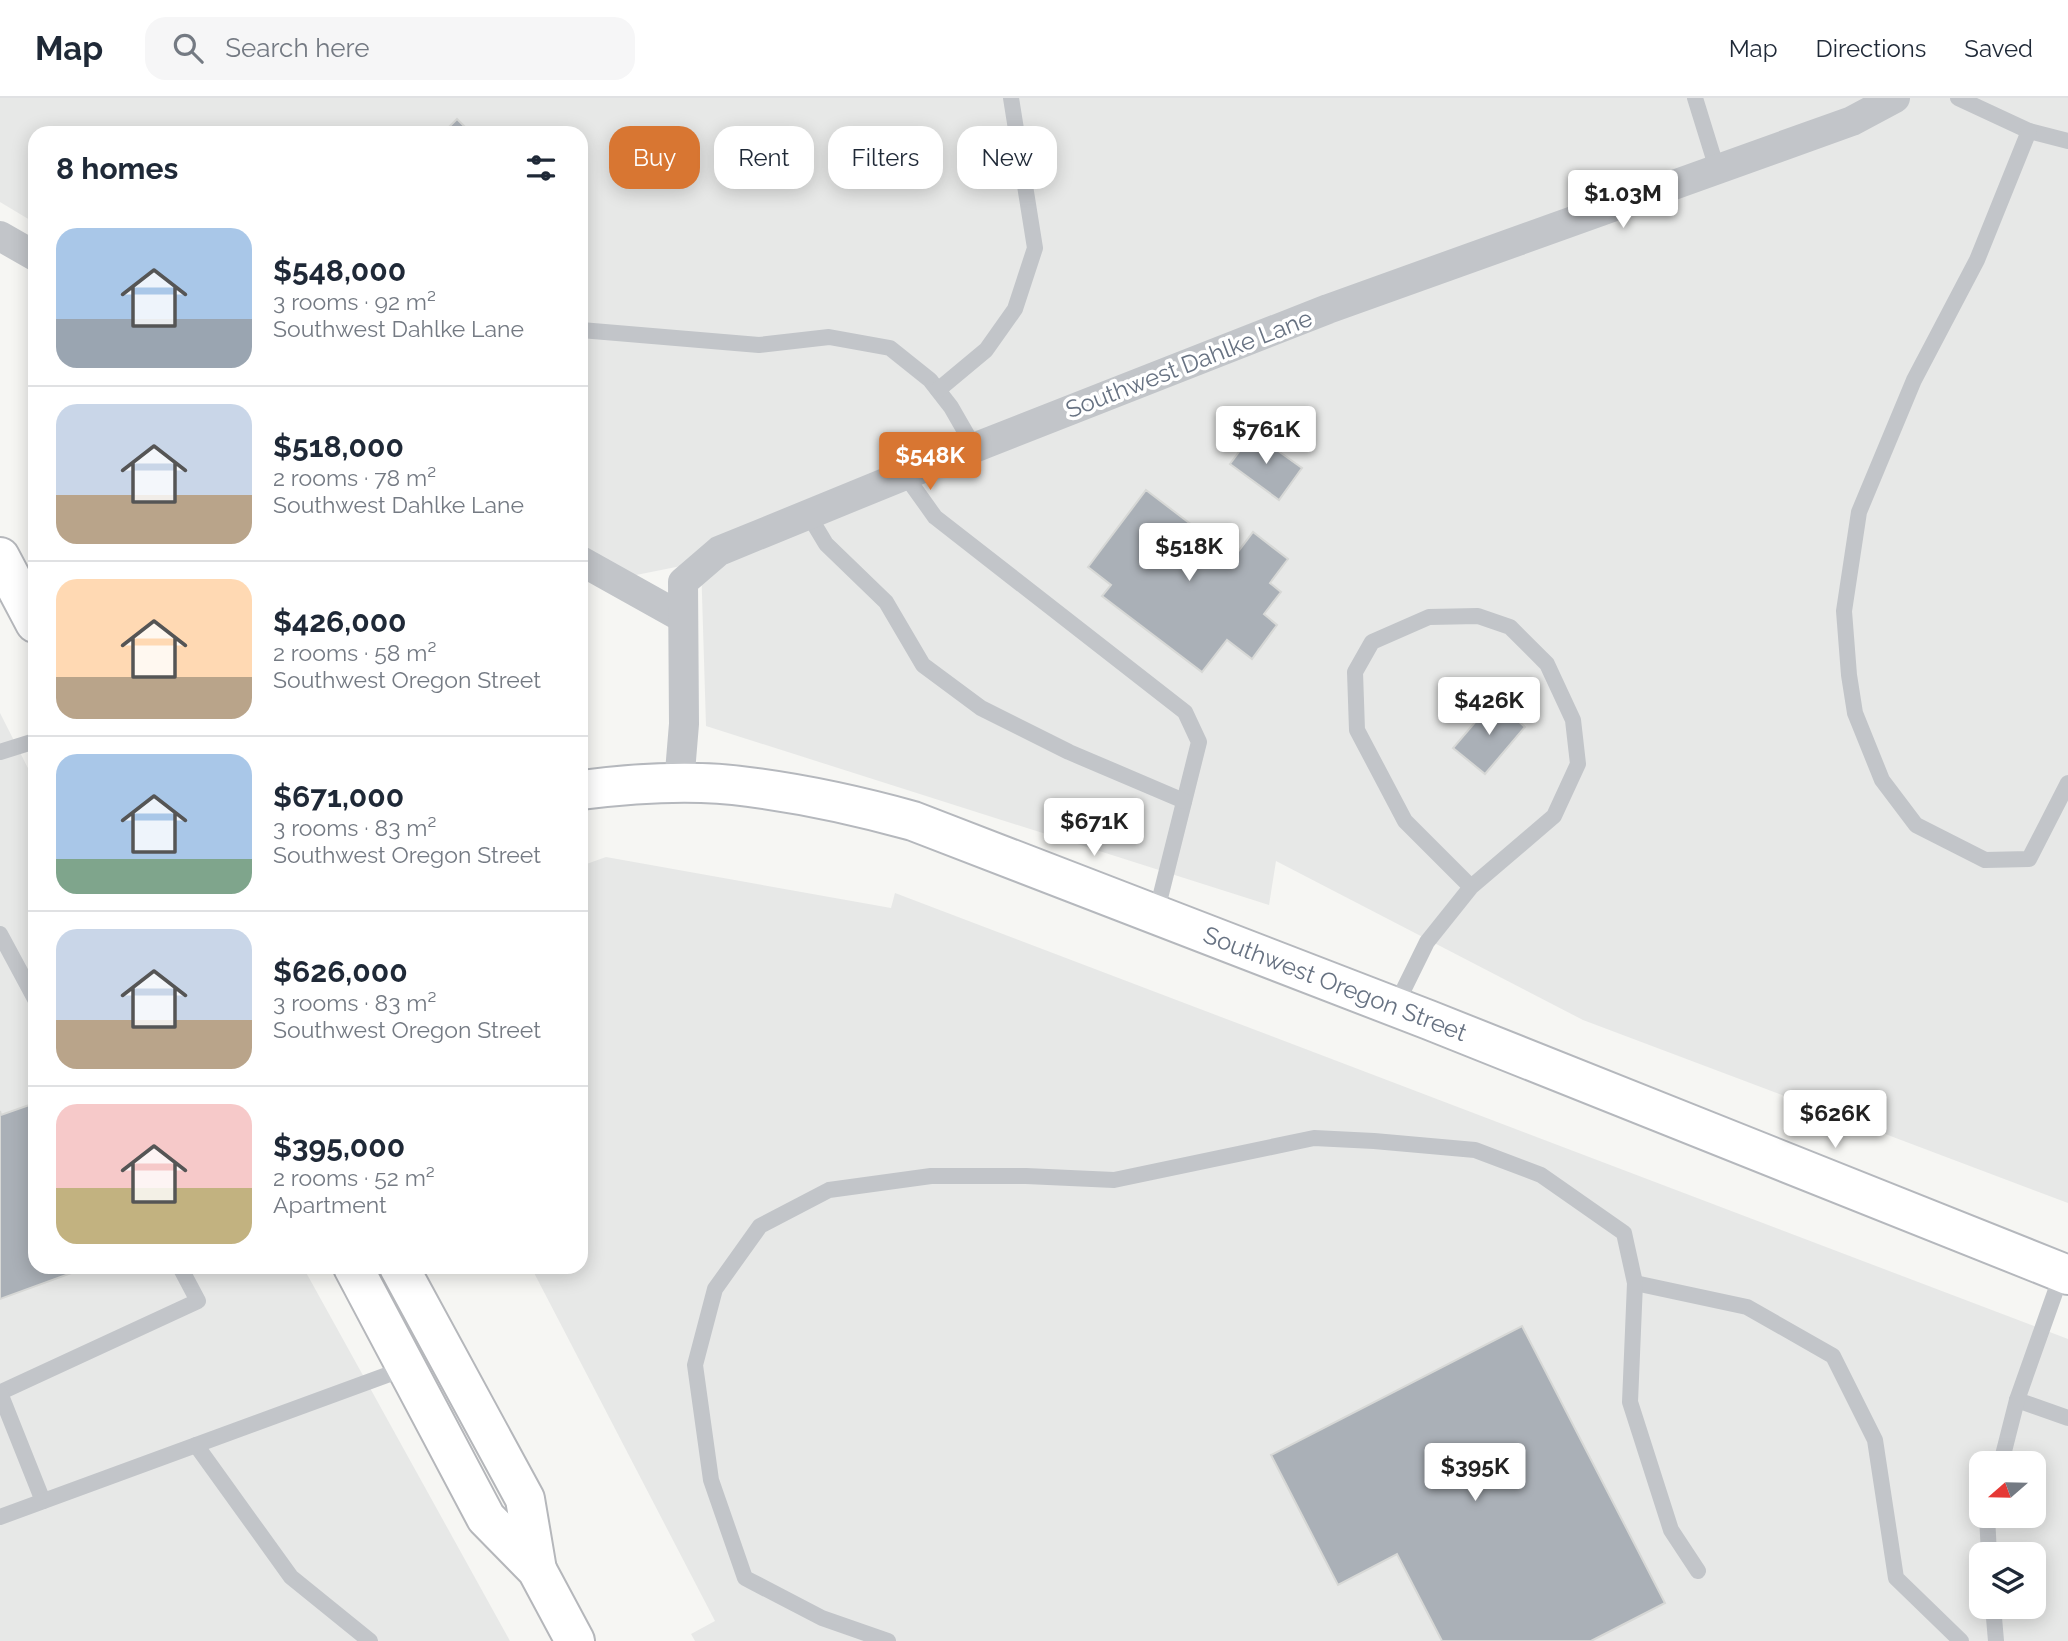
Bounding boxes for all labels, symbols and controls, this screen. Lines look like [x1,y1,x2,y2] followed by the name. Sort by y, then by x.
[145,17,635,80] search box
[35,29,103,68] text: Map
[169,29,207,67] icon: search
[225,33,370,63] text: Search here
[1729,34,1778,63] text: Map
[1816,34,1926,63] text: Directions
[1964,34,2033,63] text: Saved
[609,126,700,189] chip: Buy
[714,126,814,189] chip: Rent
[828,126,943,189] chip: Filters
[957,126,1057,189] chip: New
[522,149,560,187] icon: filters
[56,151,178,186] text: 8 homes
[1566,170,1680,230] pin: $1.03M
[1584,179,1662,206] text: $1.03M
[273,253,406,288] text: $548,000
[112,256,196,340] icon: home
[273,288,436,315] text: 3 rooms · 92 m²
[1061,303,1316,424] street label: Southwest Dahlke Lane
[273,315,524,342] text: Southwest Dahlke Lane
[1217,406,1315,466] pin: $761K
[1232,415,1300,442] text: $761K
[273,429,404,464] text: $518,000
[112,432,196,516] icon: home
[881,432,979,492] pin: $548K
[895,441,965,468] text: $548K
[273,464,436,491] text: 2 rooms · 78 m²
[273,491,524,518] text: Southwest Dahlke Lane
[1140,524,1238,583] pin: $518K
[1155,532,1223,559] text: $518K
[273,604,407,639] text: $426,000
[112,607,196,691] icon: home
[273,639,436,666] text: 2 rooms · 58 m²
[273,666,541,693] text: Southwest Oregon Street
[1440,678,1538,737] pin: $426K
[1454,686,1524,713] text: $426K
[273,779,404,814] text: $671,000
[112,782,196,866] icon: home
[1045,798,1143,858] pin: $671K
[1060,807,1128,834] text: $671K
[273,814,436,841] text: 3 rooms · 83 m²
[273,841,541,868] text: Southwest Oregon Street
[1199,920,1471,1047] street label: Southwest Oregon Street
[273,954,408,989] text: $626,000
[112,957,196,1041] icon: home
[273,989,436,1016] text: 3 rooms · 83 m²
[273,1016,541,1043] text: Southwest Oregon Street
[1786,1090,1884,1150] pin: $626K
[1800,1099,1870,1126] text: $626K
[273,1129,405,1164] text: $395,000
[112,1132,196,1216] icon: home
[273,1164,435,1191] text: 2 rooms · 52 m²
[273,1191,387,1218] text: Apartment
[1426,1444,1524,1503] pin: $395K
[1969,1451,2046,1528] north arrow
[1969,1451,2046,1619] map controls
[1441,1452,1509,1479] text: $395K
[1969,1542,2046,1619] button: layers

